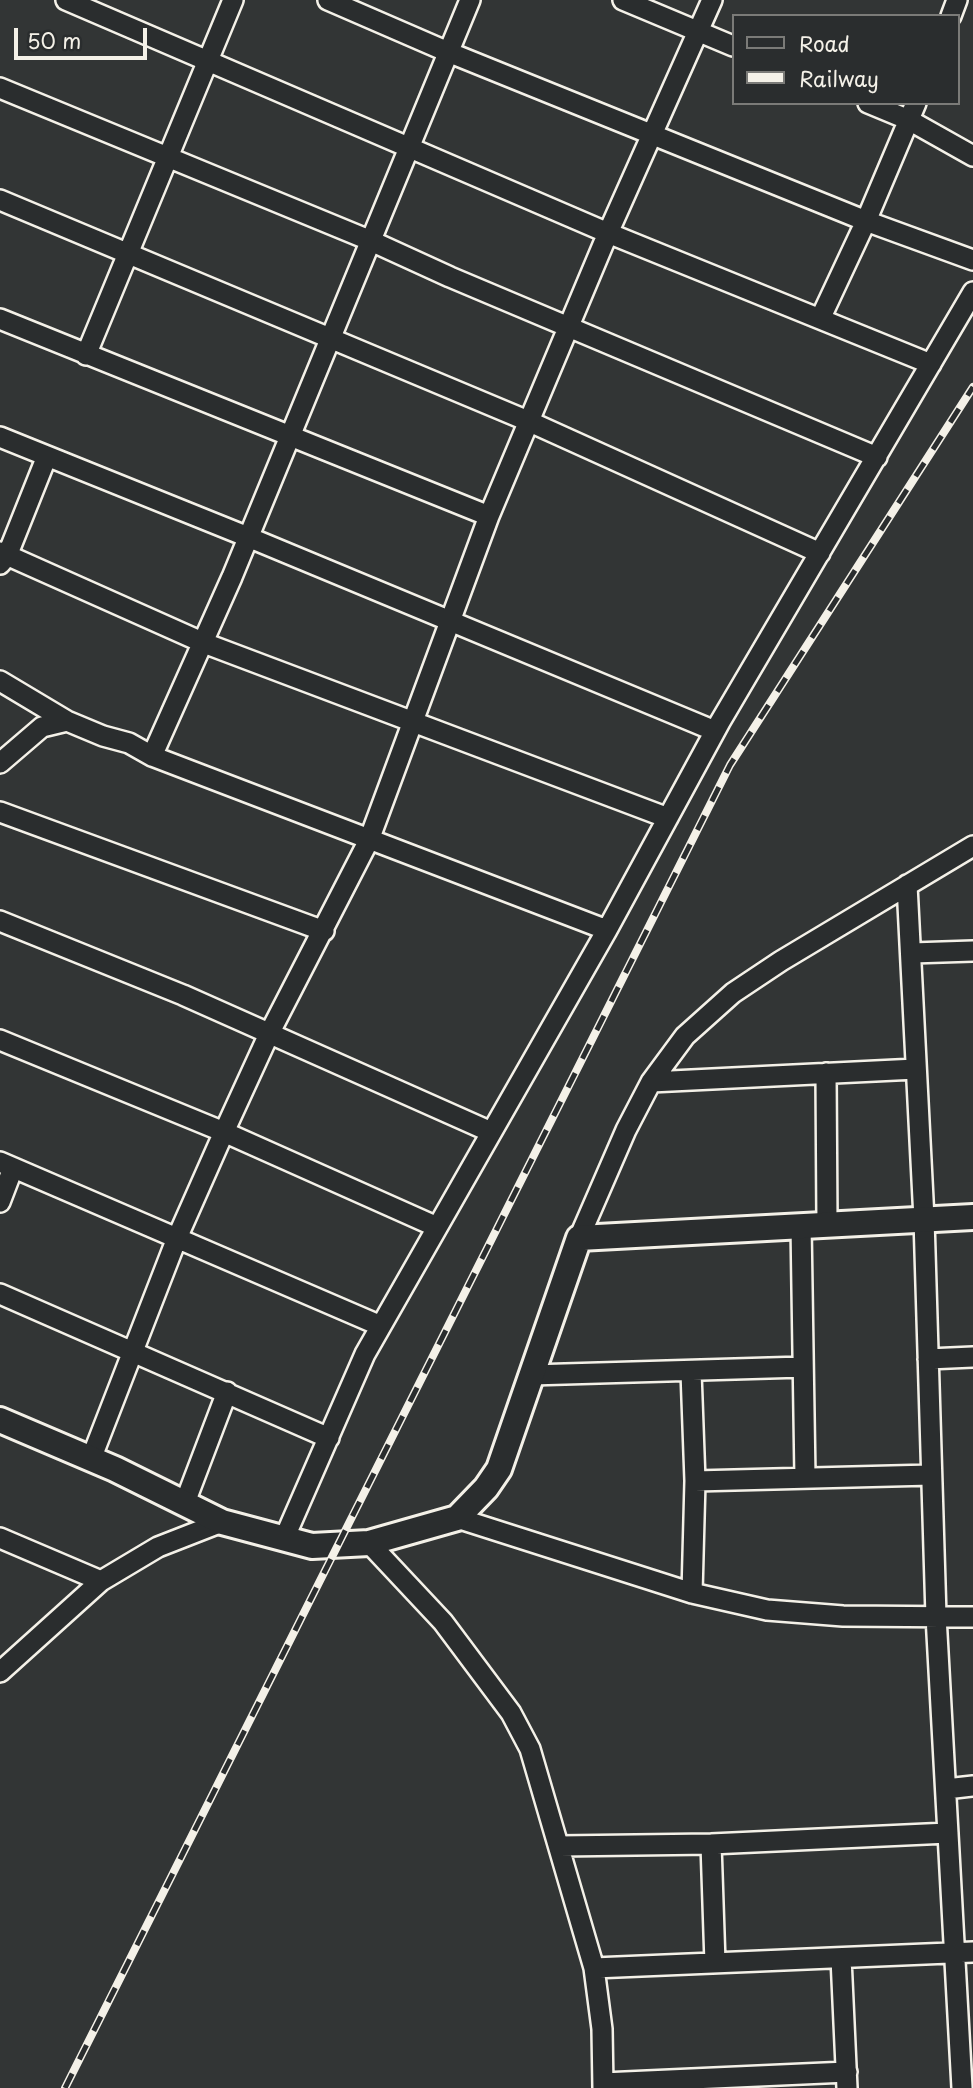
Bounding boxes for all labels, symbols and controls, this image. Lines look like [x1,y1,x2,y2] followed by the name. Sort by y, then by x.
[18,14,150,58] scale bar
[732,14,959,105] legend
[27,24,81,56] text: 50 m
[799,27,850,59] text: Road
[799,62,879,94] text: Railway

